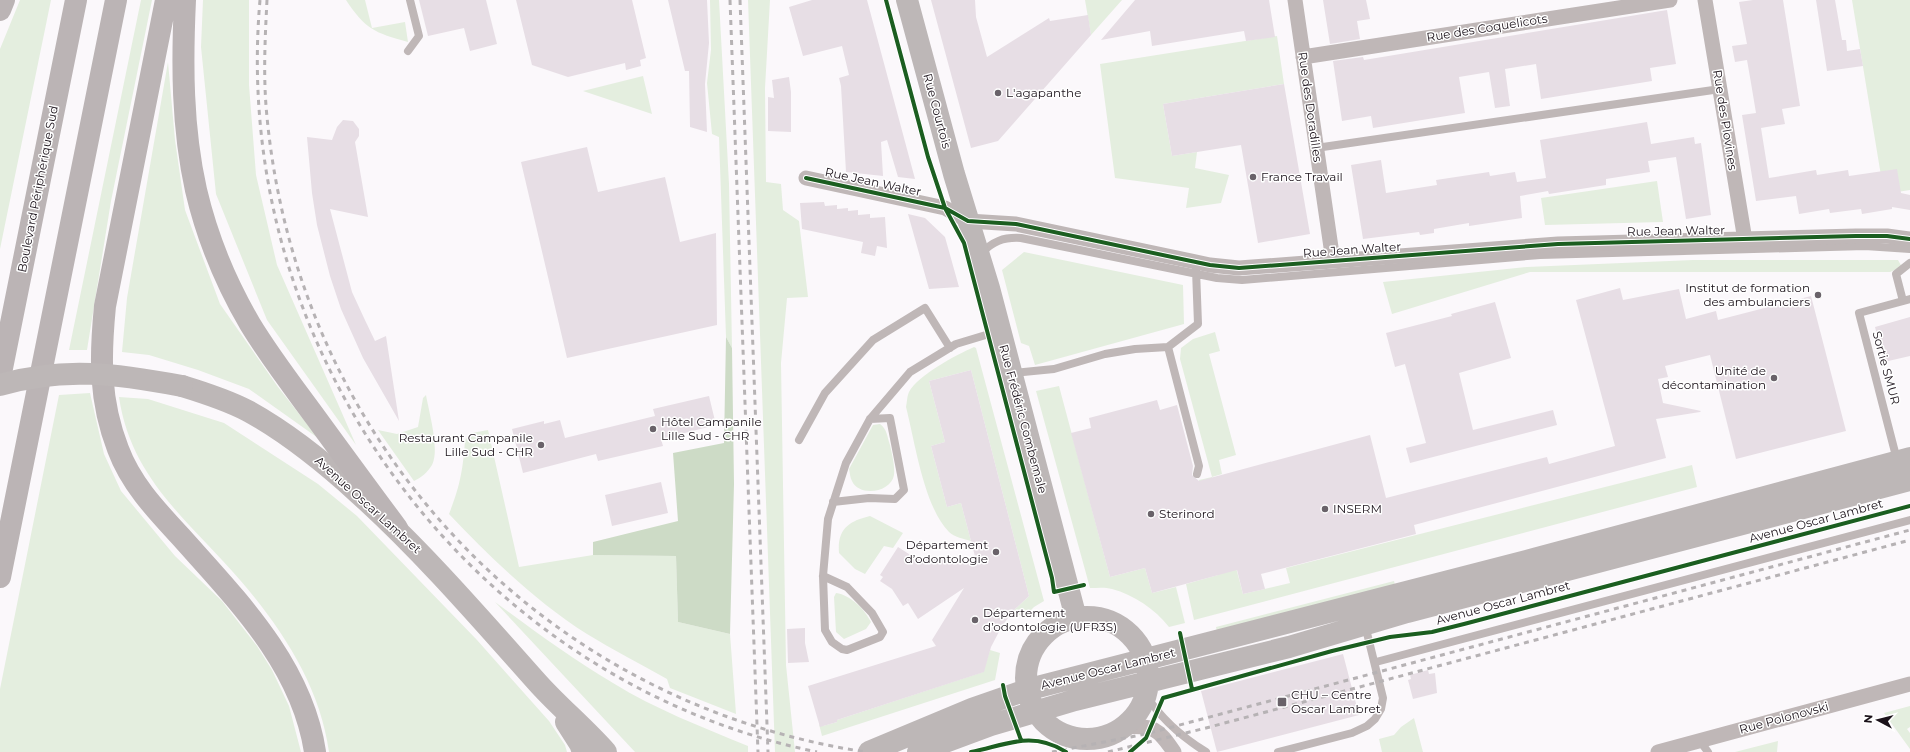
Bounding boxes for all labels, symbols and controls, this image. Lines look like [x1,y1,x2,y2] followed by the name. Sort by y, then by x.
[1425,11,1549,44] street label: Rue des Coquelicots
[1295,51,1326,163] street label: Rue des Doradilles
[1710,69,1741,171] street label: Rue des Plovines
[920,72,955,150] street label: Rue Courtois
[1006,85,1081,100] place label: L'agapanthe
[993,88,1003,98] marker: L'agapanthe
[14,104,61,274] street label: Boulevard Périphérique Sud
[824,164,923,199] street label: Rue Jean Walter
[1261,169,1343,184] place label: France Travail
[1248,172,1258,182] marker: France Travail
[1627,222,1725,239] street label: Rue Jean Walter
[1302,239,1402,260] street label: Rue Jean Walter
[1685,280,1810,309] place label: Institut de formation des ambulanciers
[1813,290,1823,300] marker: Institut de formation des ambulanciers
[1869,330,1904,407] street label: Sortie SMUR
[996,343,1051,495] street label: Rue Frédéric Combemale
[1662,363,1766,392] place label: Unité de décontamination
[1769,373,1779,383] marker: Unité de décontamination
[661,414,762,443] place label: Hôtel Campanile Lille Sud - CHR
[648,424,658,434] marker: Hôtel Campanile Lille Sud - CHR
[399,430,533,459] place label: Restaurant Campanile Lille Sud - CHR
[536,440,546,450] marker: Restaurant Campanile Lille Sud - CHR
[312,453,425,556] street label: Avenue Oscar Lambret
[1747,495,1885,546] street label: Avenue Oscar Lambret
[1333,501,1382,516] place label: INSERM
[1320,504,1330,514] marker: INSERM
[1159,506,1215,521] place label: Sterinord
[1146,509,1156,519] marker: Sterinord
[905,537,988,566] place label: Département d’odontologie
[991,547,1001,557] marker: Département d’odontologie
[1434,577,1572,628] street label: Avenue Oscar Lambret
[983,605,1117,634] place label: Département d’odontologie (UFR3S)
[970,615,980,625] marker: Département d’odontologie (UFR3S)
[1039,645,1177,692] street label: Avenue Oscar Lambret
[1291,687,1381,716] place label: CHU – Centre Oscar Lambret
[1276,696,1288,708] marker: CHU – Centre Oscar Lambret
[1737,698,1830,737] street label: Rue Polonovski
[1858,700,1898,740] north arrow
[1861,714,1876,724] text: N

